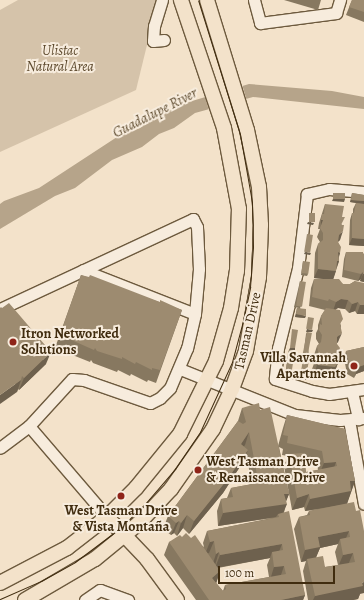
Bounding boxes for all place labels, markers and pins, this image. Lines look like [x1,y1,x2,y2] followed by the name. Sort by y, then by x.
[21,326,119,358] place label: Itron Networked Solutions
[8,337,18,347] marker: Itron Networked Solutions
[260,350,346,382] place label: Villa Savannah Apartments
[349,361,359,371] marker: Villa Savannah Apartments
[206,454,325,486] place label: West Tasman Drive & Renaissance Drive
[193,465,203,475] marker: West Tasman Drive & Renaissance Drive
[116,491,126,501] marker: West Tasman Drive & Vista Montaña
[65,503,177,536] place label: West Tasman Drive & Vista Montaña

